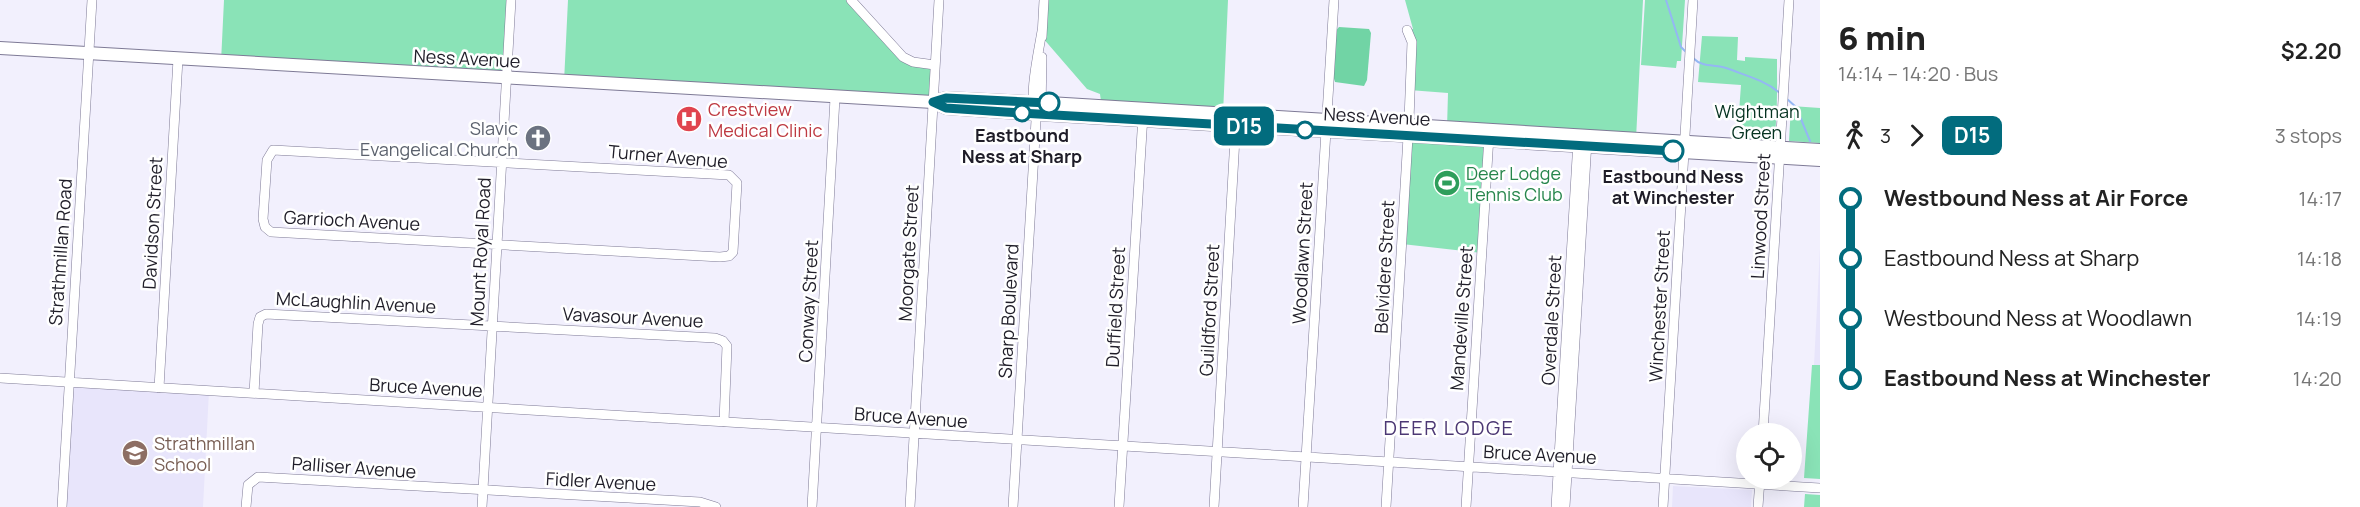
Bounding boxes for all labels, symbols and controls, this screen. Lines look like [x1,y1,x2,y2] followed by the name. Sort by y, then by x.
[1838,15,1926,60] text: 6 min
[2281,36,2342,66] text: $2.20
[413,43,521,73] street label: Ness Avenue
[1838,60,1998,87] text: 14:14 – 14:20 · Bus
[1038,92,1060,114] unlabelled marker
[708,97,822,142] place label: Crestview Medical Clinic
[1714,99,1800,144] park label: Wightman Green
[1323,101,1431,131] street label: Ness Avenue
[674,104,704,134] hospital icon: Crestview Medical Clinic
[1013,104,1031,122] marker: Eastbound Ness at Sharp
[1210,106,1278,146] line badge: D15
[1226,112,1262,140] text: D15
[360,116,518,161] place label: Slavic Evangelical Church
[1838,119,1871,152] icon: walk
[1900,119,1933,152] icon: forward
[1296,121,1314,139] unlabelled marker
[1954,121,1990,149] text: D15
[1880,122,1891,149] text: 3
[2275,122,2342,149] text: 3 stops
[523,123,553,153] church icon: Slavic Evangelical Church
[962,123,1082,168] place label: Eastbound Ness at Sharp
[607,139,729,173] street label: Turner Avenue
[1662,140,1684,162] marker: Eastbound Ness at Winchester
[1745,152,1775,280] street label: Linwood Street
[137,156,167,290] street label: Davidson Street
[1466,161,1563,206] place label: Deer Lodge Tennis Club
[1603,164,1744,209] place label: Eastbound Ness at Winchester
[1432,168,1462,198] sports icon: Deer Lodge Tennis Club
[464,177,496,327] street label: Mount Royal Road
[43,178,77,326] street label: Strathmillan Road
[1286,181,1318,325] street label: Woodlawn Street
[1884,183,2188,213] text: Westbound Ness at Air Force
[892,184,924,322] street label: Moorgate Street
[2299,185,2342,212] text: 14:17
[1369,200,1399,334] street label: Belvidere Street
[283,204,421,236] street label: Garrioch Avenue
[1643,229,1675,383] street label: Winchester Street
[793,239,823,363] street label: Conway Street
[992,243,1024,379] street label: Sharp Boulevard
[1194,243,1224,377] street label: Guildford Street
[1884,243,2139,273] text: Eastbound Ness at Sharp
[1444,245,1478,391] street label: Mandeville Street
[2297,245,2342,272] text: 14:18
[1100,246,1130,368] street label: Duffield Street
[1536,254,1566,386] street label: Overdale Street
[275,286,437,318] street label: McLaughlin Avenue
[562,301,704,333] street label: Vavasour Avenue
[1884,303,2192,333] text: Westbound Ness at Woodlawn
[2296,305,2342,332] text: 14:19
[1884,363,2211,393] text: Eastbound Ness at Winchester
[2293,365,2342,392] text: 14:20
[369,372,483,402] street label: Bruce Avenue
[853,401,969,433] street label: Bruce Avenue
[1383,414,1515,441] district label: DEER LODGE
[1736,423,1802,489] map controls
[1736,423,1802,489] button: locate
[154,431,255,476] place label: Strathmillan School
[120,438,150,468] school or university icon: Strathmillan School
[1483,439,1597,469] street label: Bruce Avenue
[291,451,417,483] street label: Palliser Avenue
[545,466,657,496] street label: Fidler Avenue

